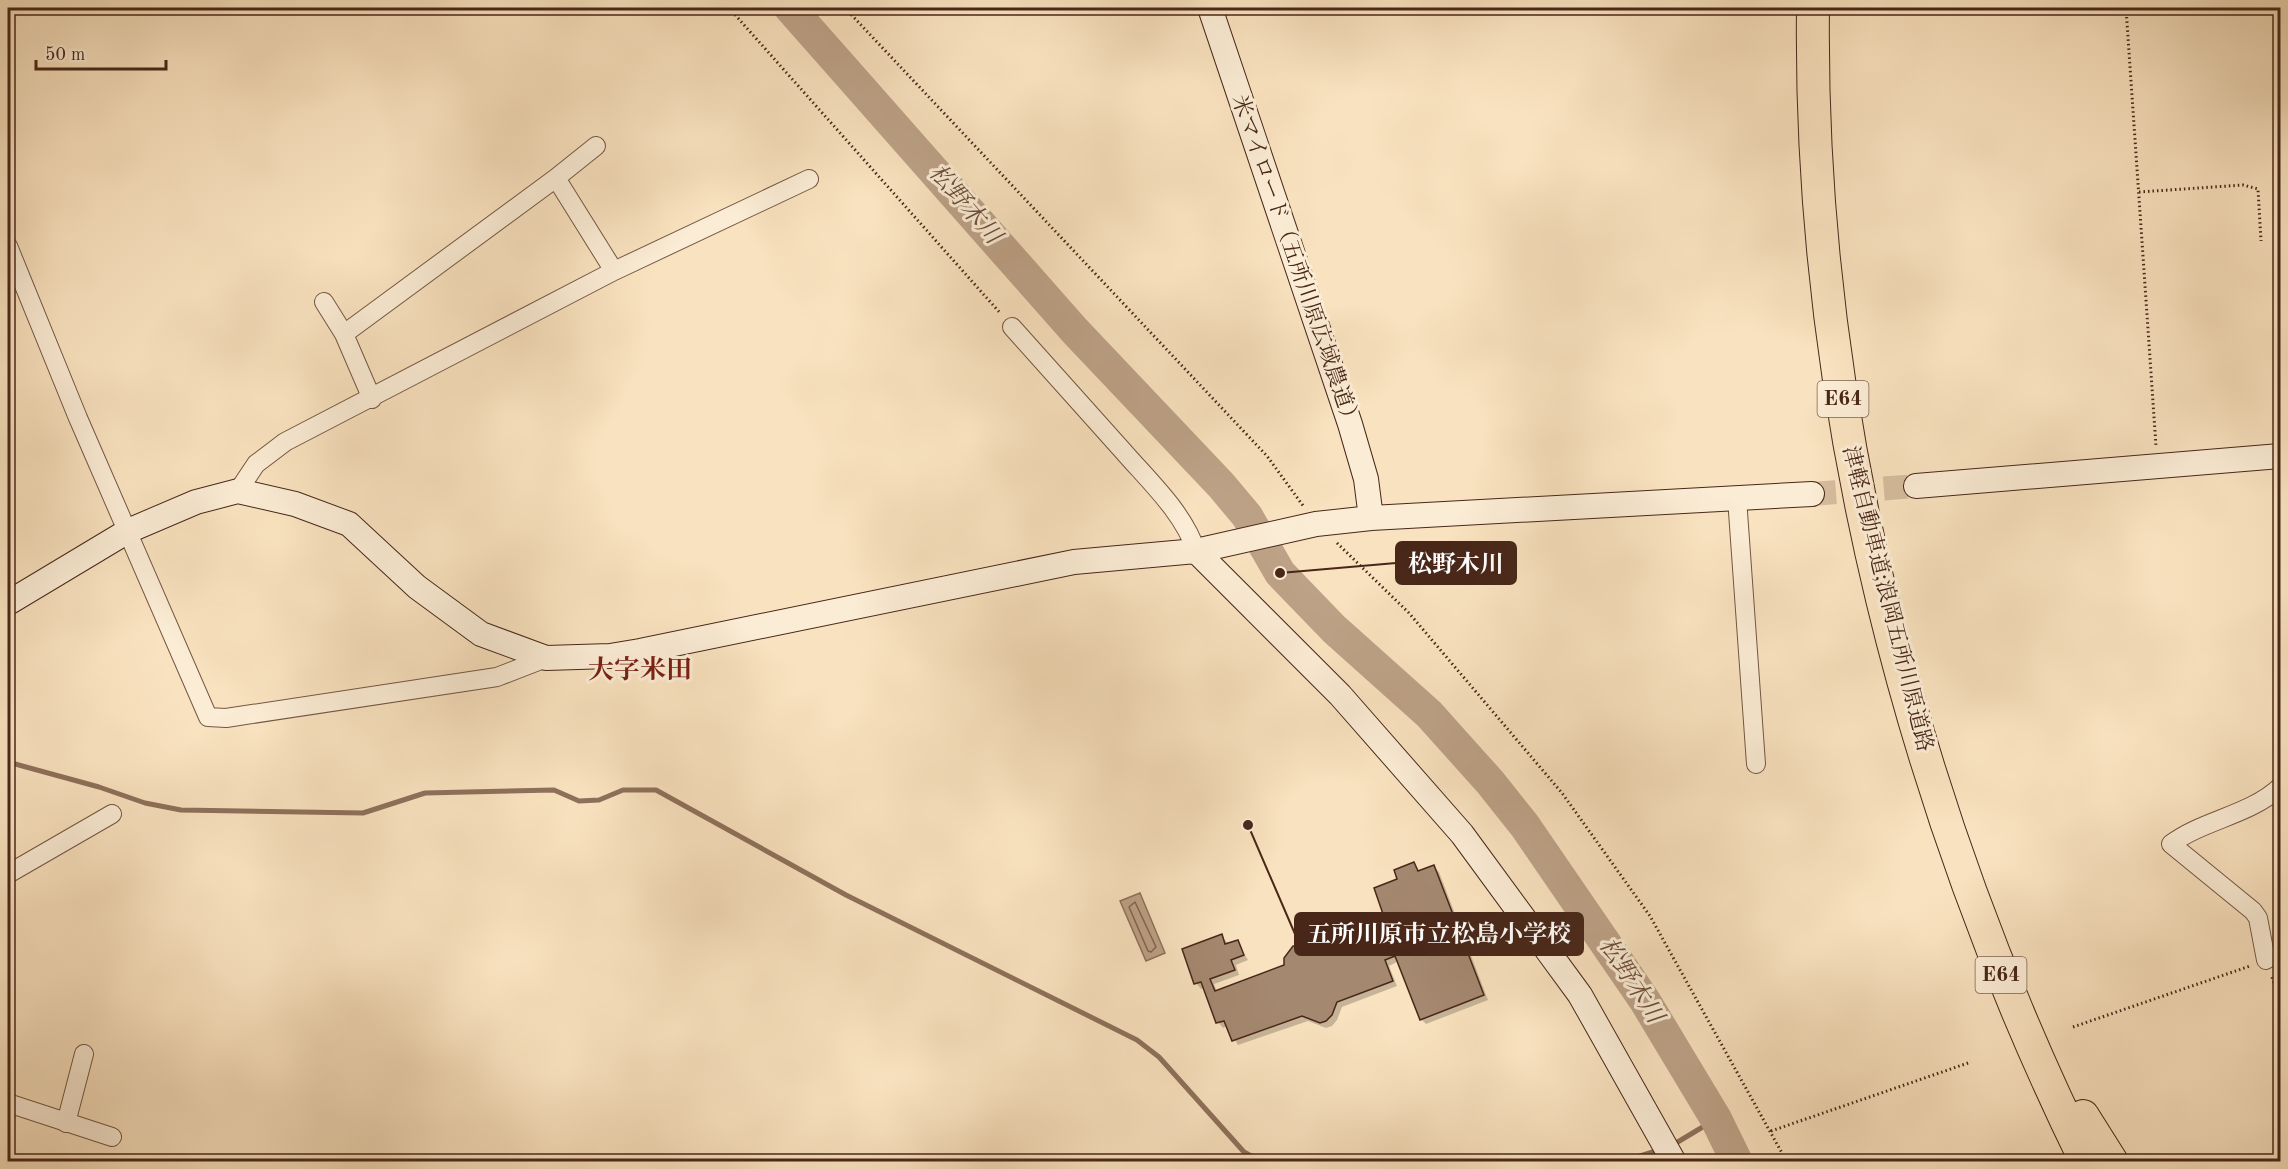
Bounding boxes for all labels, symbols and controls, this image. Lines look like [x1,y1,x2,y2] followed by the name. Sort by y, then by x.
[36,33,166,71] scale bar
[45,46,85,64] text: 50 m
[1227,92,1365,432] street label: 米マイロード（五所川原広域農道）
[923,159,1009,251] water label: 松野木川
[1818,381,1868,417] road number: E64
[1838,443,1938,754] street label: 津軽自動車道;浪岡五所川原道路
[1396,542,1516,584] callout: 松野木川
[1408,551,1504,578] text: 松野木川
[588,655,692,684] district label: 大字米田
[1295,913,1583,955] callout: 五所川原市立松島小学校
[1307,921,1571,948] text: 五所川原市立松島小学校
[1594,933,1670,1030] water label: 松野木川
[1976,957,2026,993] road number: E64

